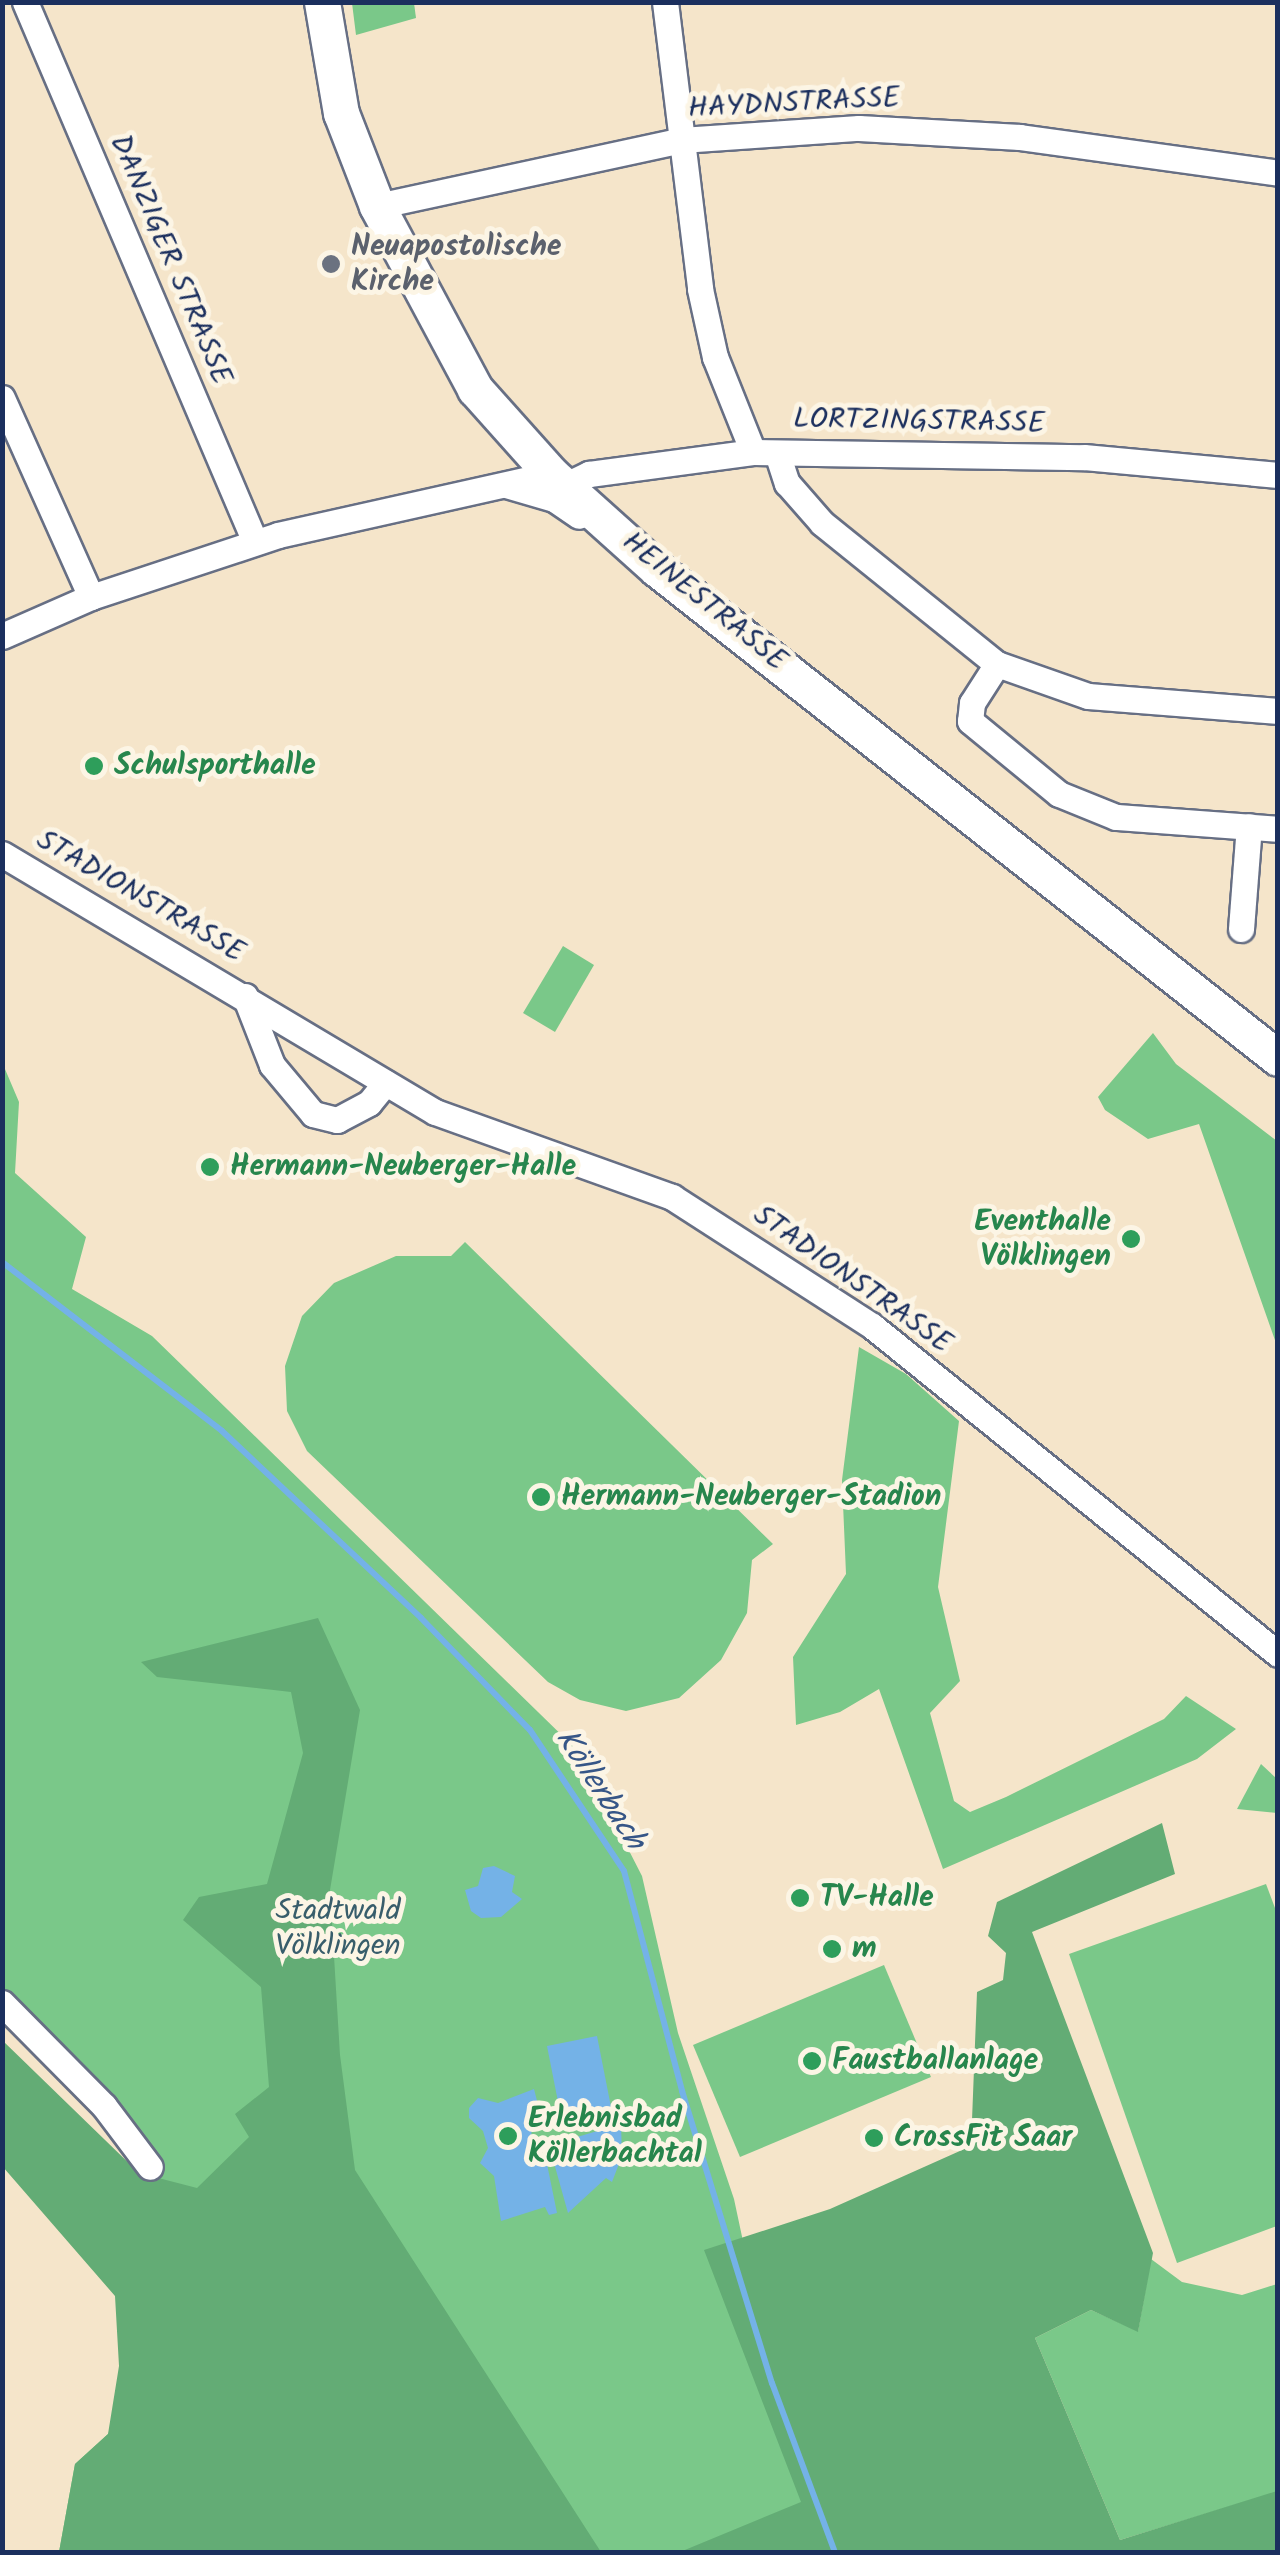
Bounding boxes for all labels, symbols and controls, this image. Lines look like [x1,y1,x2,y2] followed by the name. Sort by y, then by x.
[687,80,901,128] street label: HAYDNSTRASSE
[101,129,239,391] street label: DANZIGER STRASSE
[351,229,561,300] place label: Neuapostolische Kirche
[320,253,342,275] marker: Neuapostolische Kirche
[793,402,1045,442] street label: LORTZINGSTRASSE
[614,524,794,680] street label: HEINESTRASSE
[114,748,316,784] place label: Schulsporthalle
[83,755,105,777] marker: Schulsporthalle
[29,823,251,971] street label: STADIONSTRASSE
[230,1149,576,1185] place label: Hermann-Neuberger-Halle
[199,1156,221,1178] marker: Hermann-Neuberger-Halle
[746,1198,958,1362] street label: STADIONSTRASSE
[974,1204,1111,1274] place label: Eventhalle Völklingen
[1120,1228,1142,1250] marker: Eventhalle Völklingen
[561,1479,941,1515] place label: Hermann-Neuberger-Stadion
[530,1486,552,1508] marker: Hermann-Neuberger-Stadion
[546,1722,652,1858] water label: Köllerbach
[820,1880,934,1916] place label: TV-Halle
[789,1887,811,1909] marker: TV-Halle
[275,1893,401,1964] park label: Stadtwald Völklingen
[852,1931,877,1967] place label: m
[821,1938,843,1960] marker: m
[832,2043,1038,2079] place label: Faustballanlage
[801,2050,823,2072] marker: Faustballanlage
[528,2101,702,2172] place label: Erlebnisbad Köllerbachtal
[894,2120,1072,2156] place label: CrossFit Saar
[497,2125,519,2147] marker: Erlebnisbad Köllerbachtal
[863,2127,885,2149] marker: CrossFit Saar

